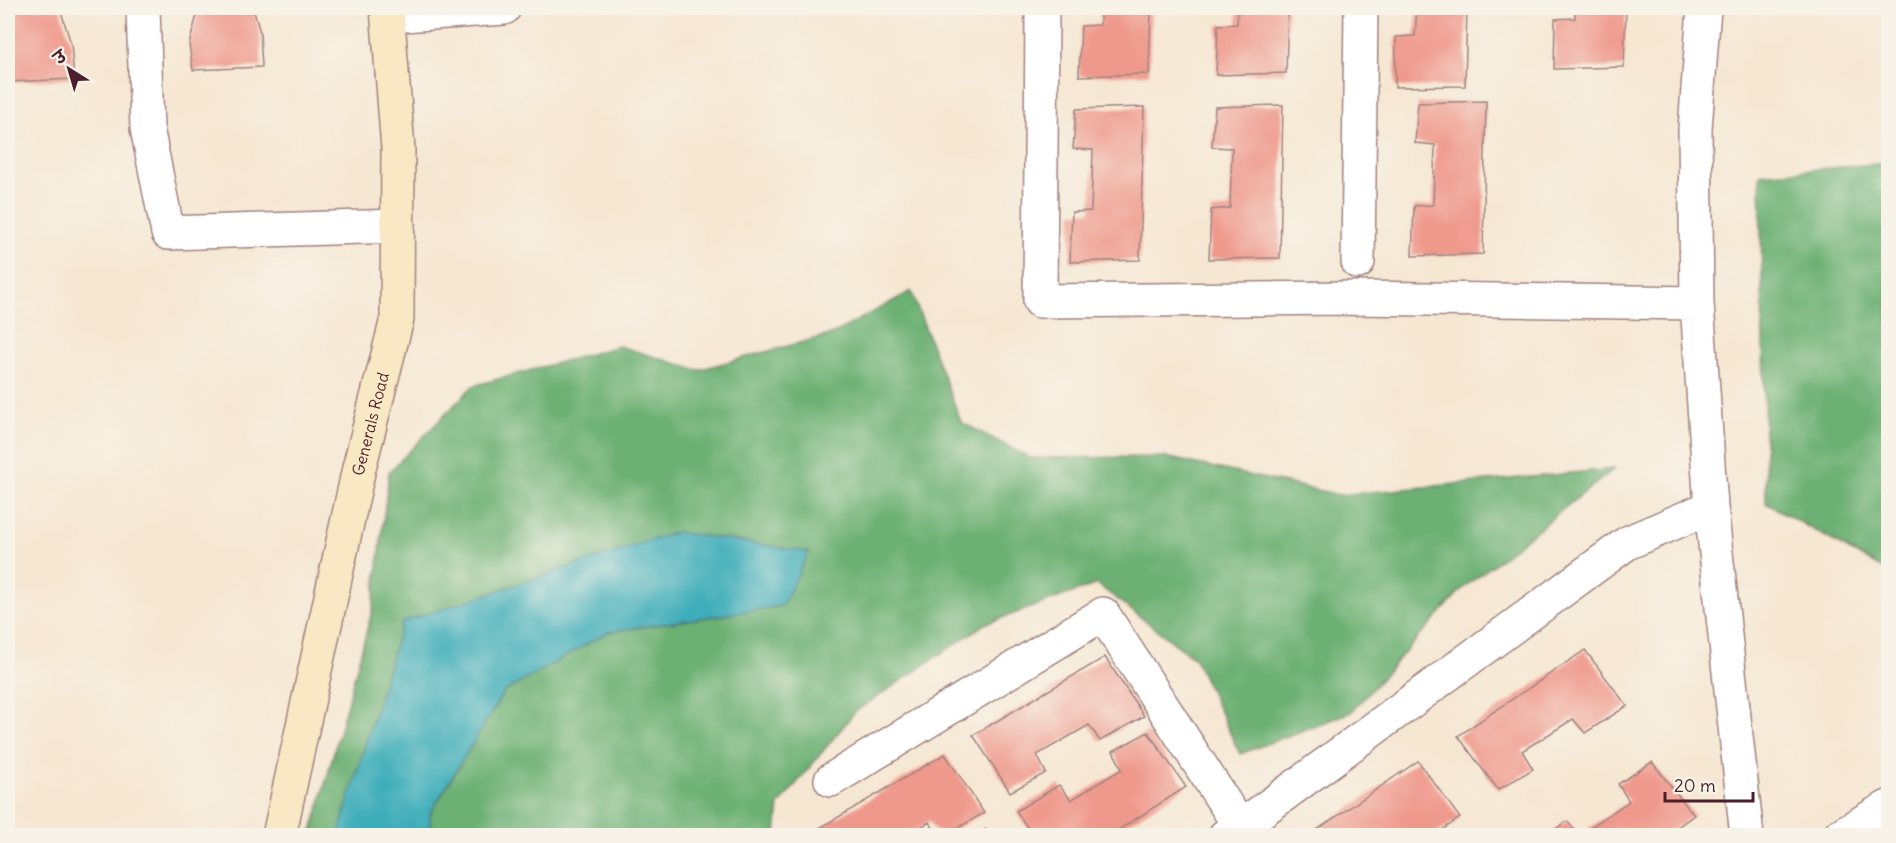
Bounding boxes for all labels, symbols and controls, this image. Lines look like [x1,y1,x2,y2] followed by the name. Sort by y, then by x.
[39,39,99,99] north arrow
[48,45,71,69] text: उ
[348,370,393,477] street label: Generals Road
[1665,765,1754,803] scale bar
[1674,774,1716,797] text: 20 m

